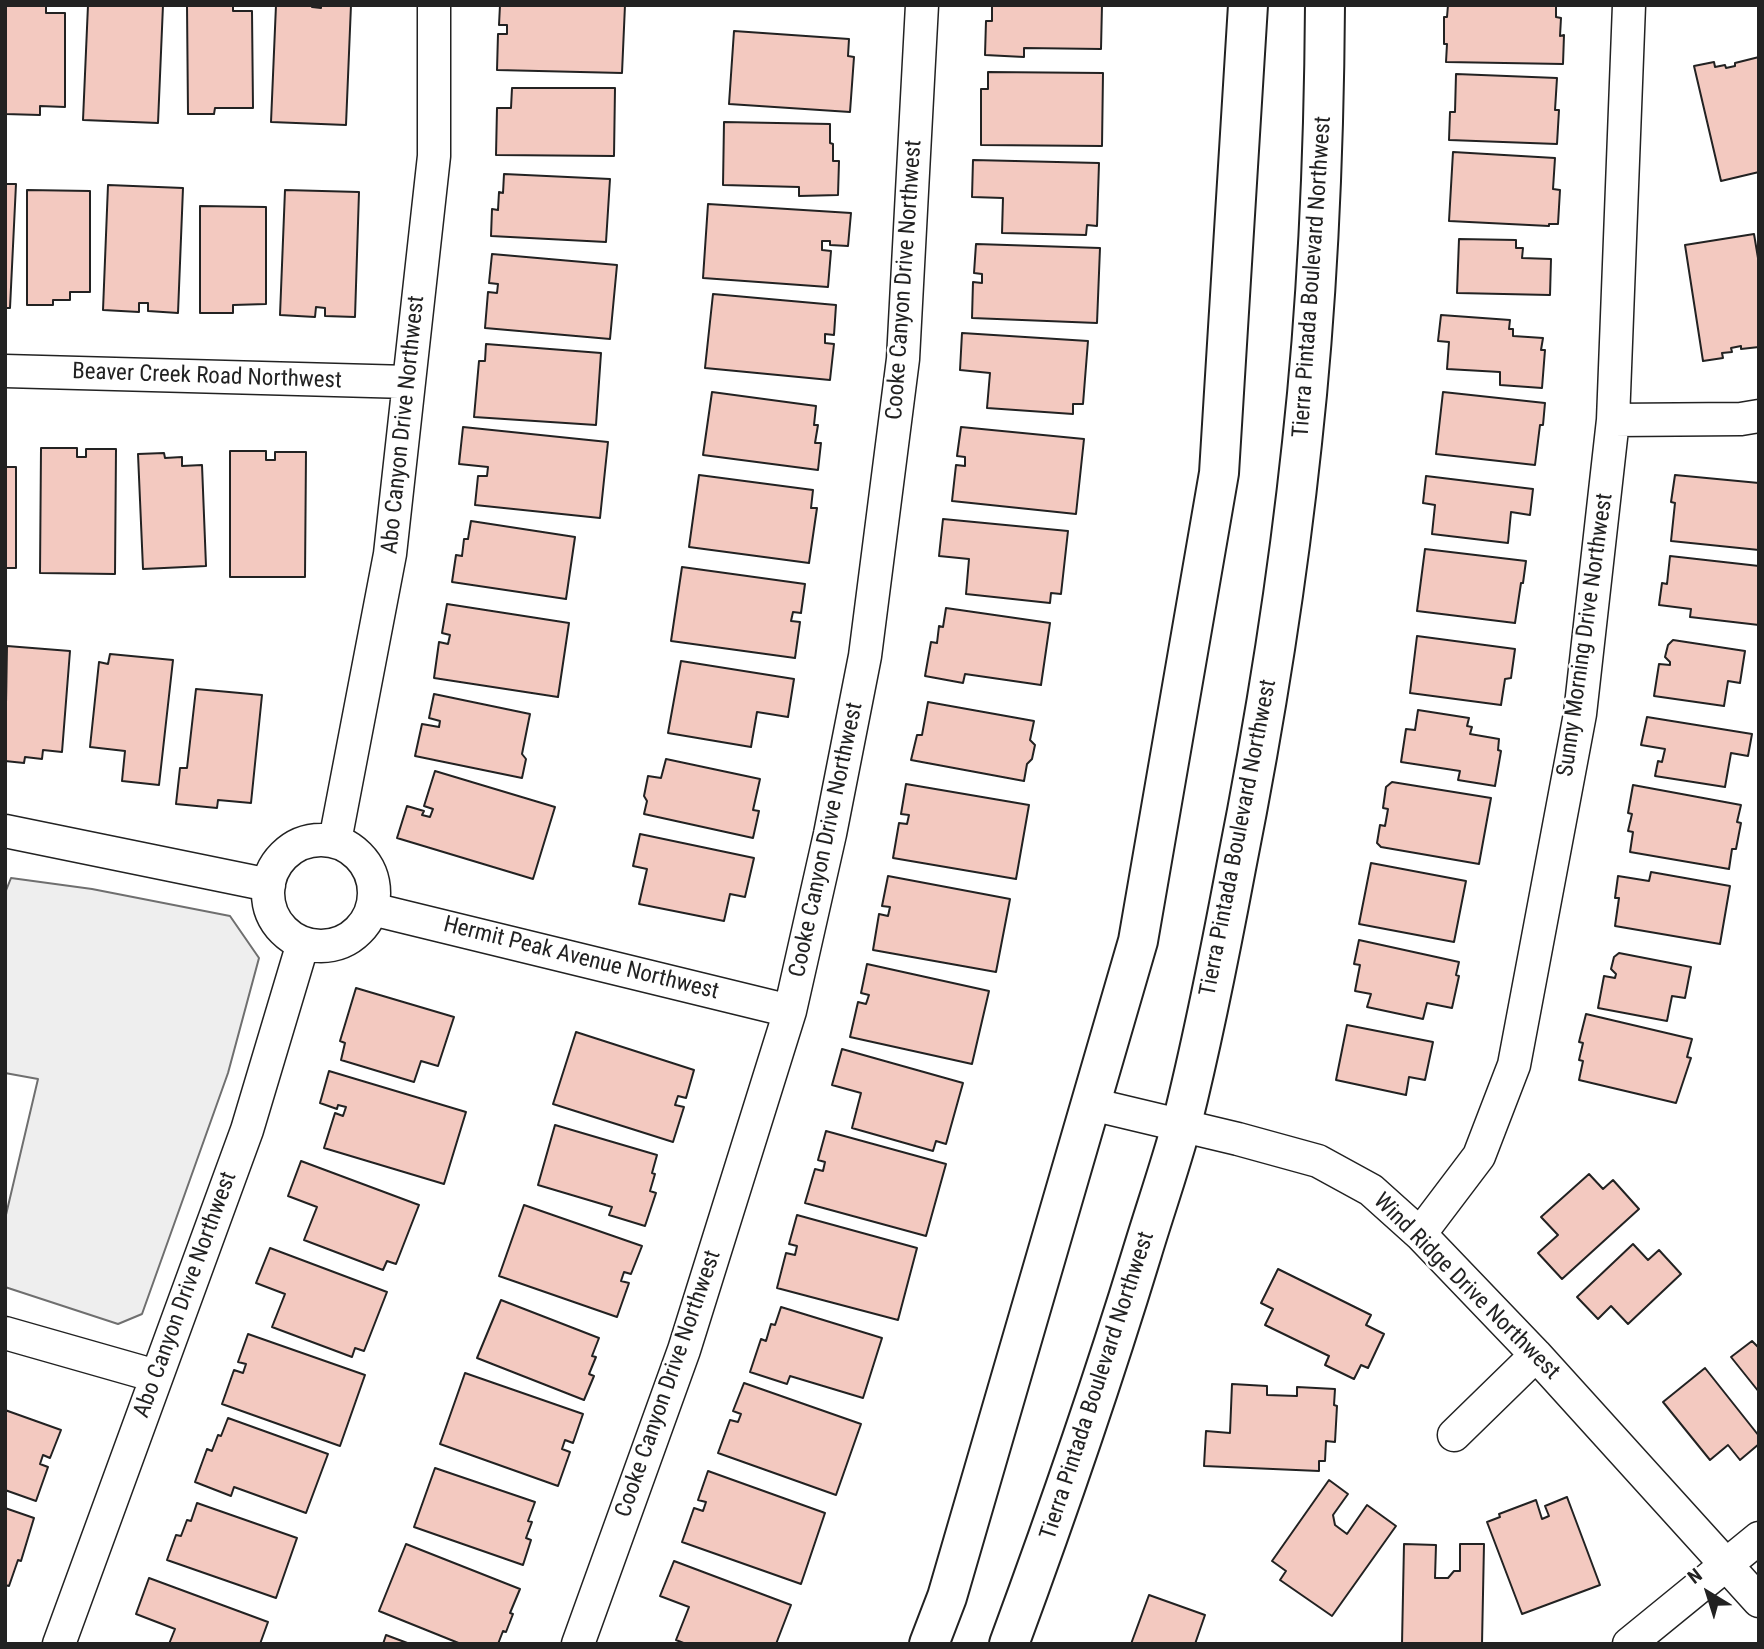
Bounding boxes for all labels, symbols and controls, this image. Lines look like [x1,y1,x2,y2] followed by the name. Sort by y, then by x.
[1288,115,1338,439] street label: Tierra Pintada Boulevard Northwest
[881,139,929,421] street label: Cooke Canyon Drive Northwest
[377,295,431,555] street label: Abo Canyon Drive Northwest
[72,359,342,395] street label: Beaver Creek Road Northwest
[1552,492,1620,778] street label: Sunny Morning Drive Northwest
[1195,677,1283,999] street label: Tierra Pintada Boulevard Northwest
[784,700,870,980] street label: Cooke Canyon Drive Northwest
[441,911,721,1007] street label: Hermit Peak Avenue Northwest
[129,1168,243,1422] street label: Abo Canyon Drive Northwest
[1367,1188,1565,1386] street label: Wind Ridge Drive Northwest
[1035,1229,1161,1543] street label: Tierra Pintada Boulevard Northwest
[610,1247,728,1521] street label: Cooke Canyon Drive Northwest
[1673,1558,1743,1628] north arrow
[1683,1563,1706,1589] text: N

